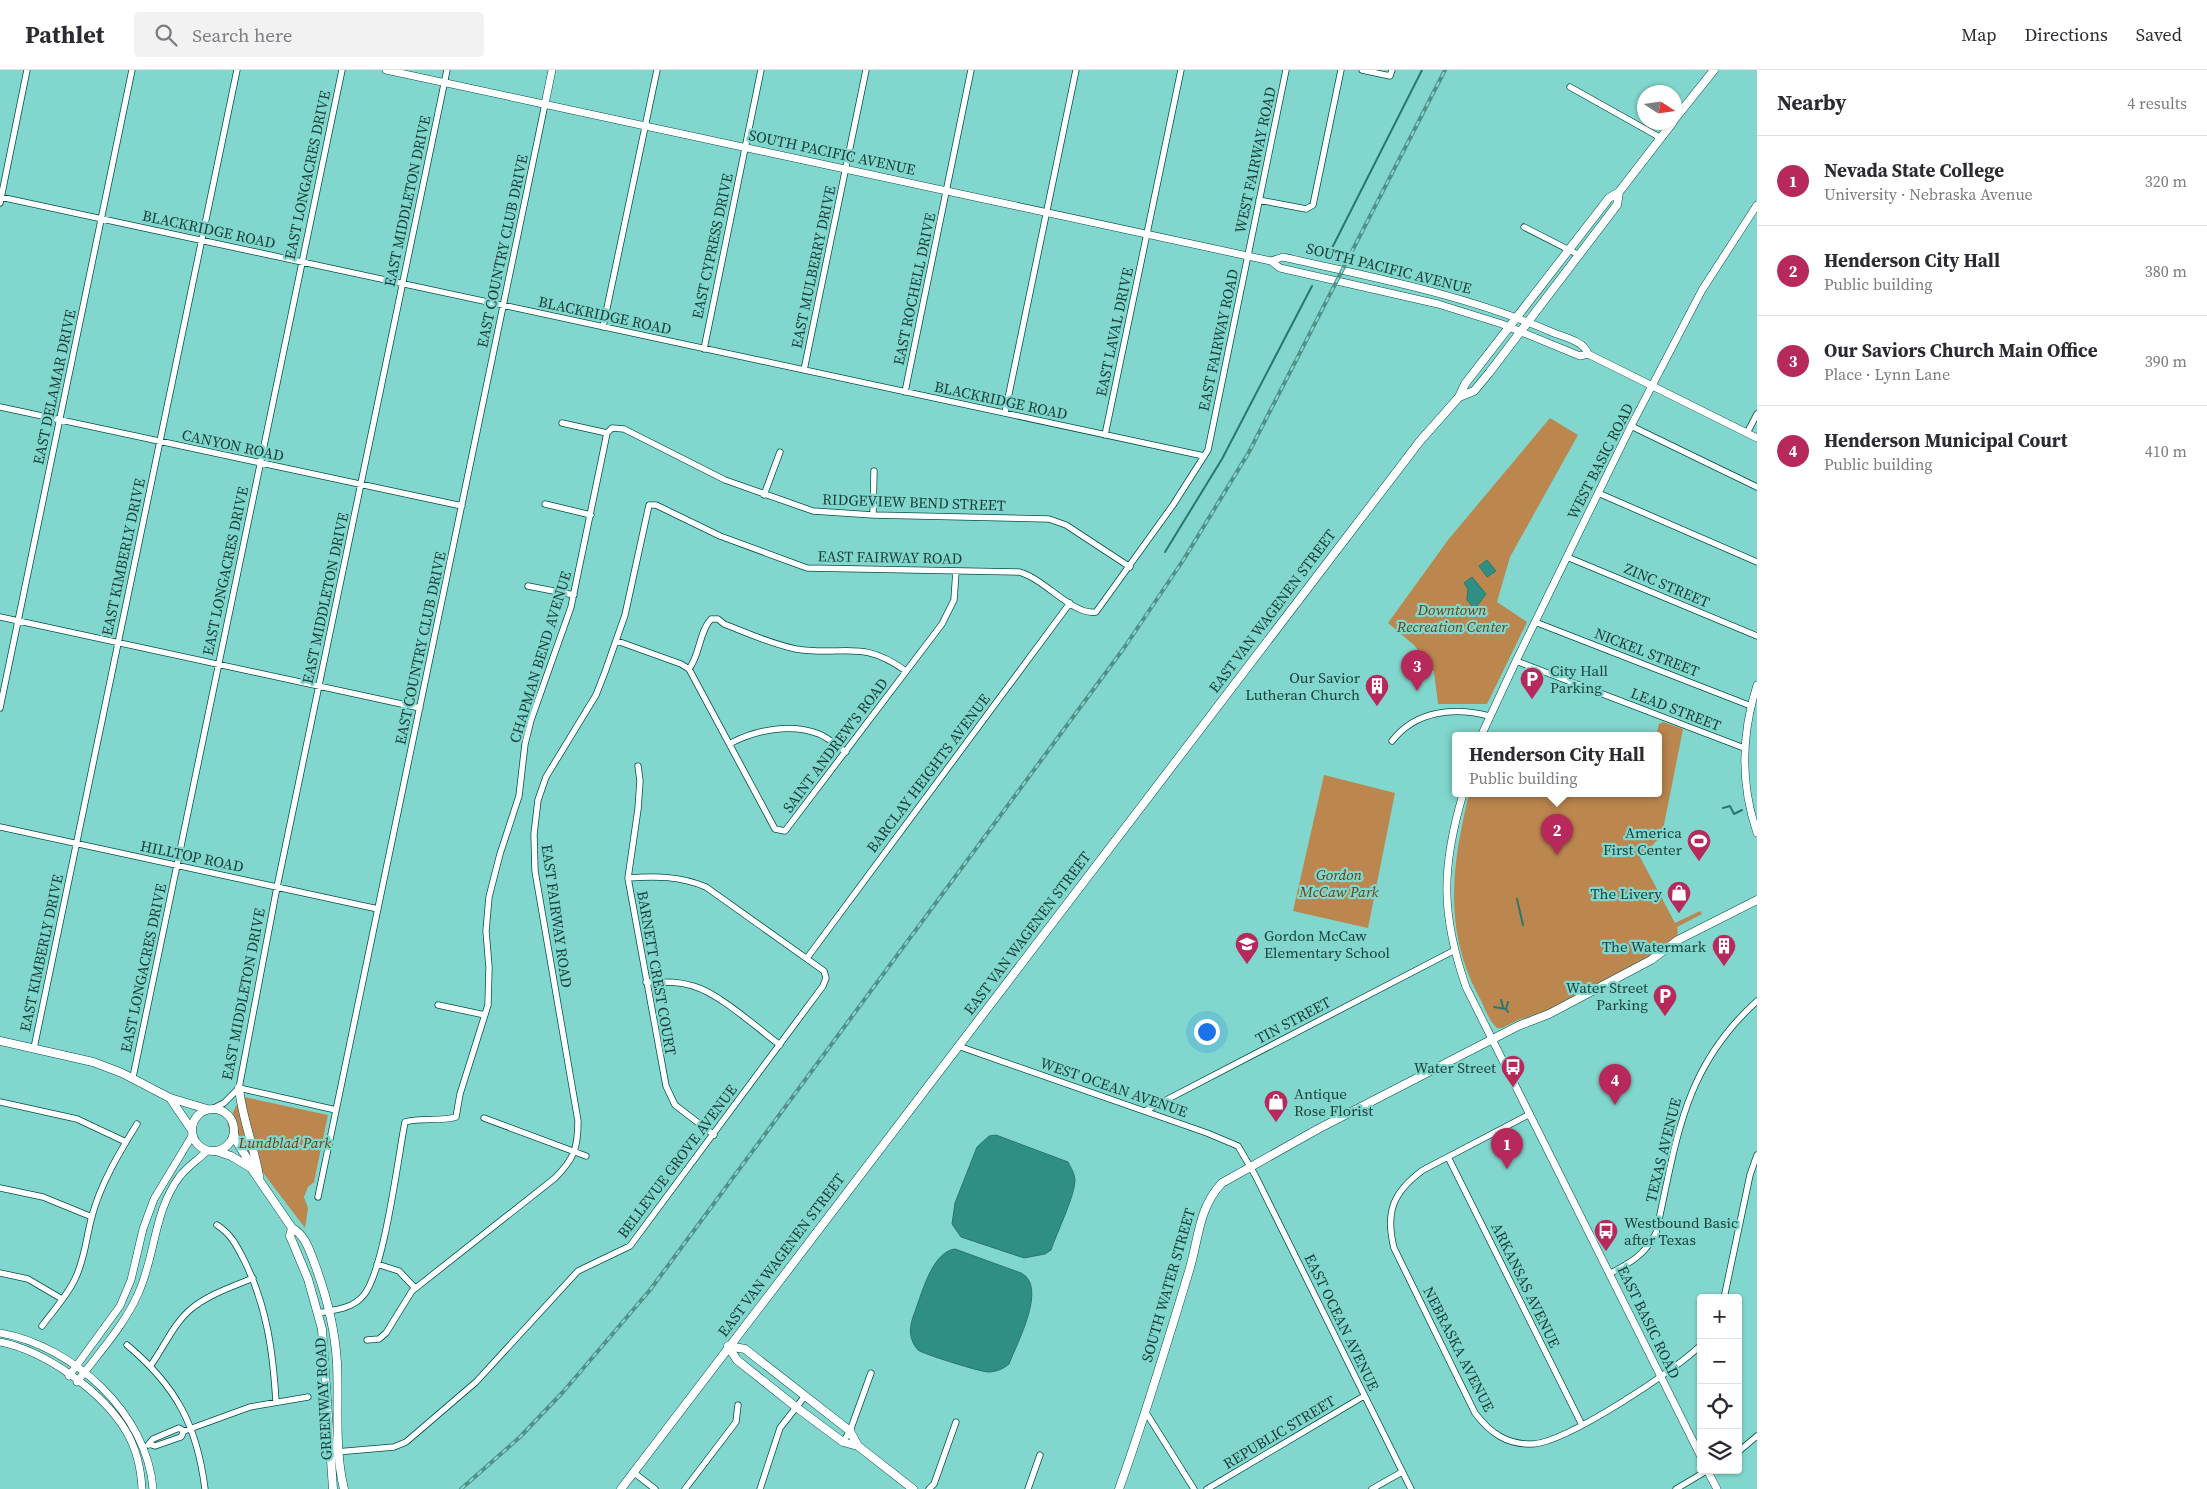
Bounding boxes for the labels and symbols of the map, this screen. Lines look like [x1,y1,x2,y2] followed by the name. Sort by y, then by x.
[1229,85,1281,235] street label: WEST FAIRWAY ROAD
[1637,85,1682,130] north arrow
[279,89,335,261] street label: EAST LONGACRES DRIVE
[379,114,435,288] street label: EAST MIDDLETON DRIVE
[747,124,917,180] street label: SOUTH PACIFIC AVENUE
[471,153,533,349] street label: EAST COUNTRY CLUB DRIVE
[686,171,738,321] street label: EAST CYPRESS DRIVE
[785,184,841,350] street label: EAST MULBERRY DRIVE
[141,205,277,253] street label: BLACKRIDGE ROAD
[888,211,940,367] street label: EAST ROCHELL DRIVE
[1304,237,1474,299] street label: SOUTH PACIFIC AVENUE
[1090,266,1138,398] street label: EAST LAVAL DRIVE
[1193,267,1243,413] street label: EAST FAIRWAY ROAD
[537,291,673,339] street label: BLACKRIDGE ROAD
[27,307,81,467] street label: EAST DELAMAR DRIVE
[933,376,1069,424] street label: BLACKRIDGE ROAD
[1562,399,1638,523] street label: WEST BASIC ROAD
[180,424,286,466] street label: CANYON ROAD
[96,476,150,638] street label: EAST KIMBERLY DRIVE
[197,485,253,657] street label: EAST LONGACRES DRIVE
[822,488,1006,516] street label: RIDGEVIEW BEND STREET
[297,511,353,685] street label: EAST MIDDLETON DRIVE
[1203,525,1341,697] street label: EAST VAN WAGENEN STREET
[817,545,963,569] street label: EAST FAIRWAY ROAD
[389,550,451,746] street label: EAST COUNTRY CLUB DRIVE
[1621,558,1713,612] street label: ZINC STREET
[504,568,576,746] street label: CHAPMAN BEND AVENUE
[1396,599,1508,637] park label: Downtown Recreation Center
[1592,622,1702,682] street label: NICKEL STREET
[1401,650,1433,691] pin: 3
[1550,660,1609,698] place label: City Hall Parking
[1519,666,1545,700] parking icon: City Hall Parking
[1245,667,1361,705] place label: Our Savior Lutheran Church
[777,673,893,817] street label: SAINT ANDREW'S ROAD
[1364,673,1390,707] building icon: Our Savior Lutheran Church
[1628,682,1724,736] street label: LEAD STREET
[861,689,995,857] street label: BARCLAY HEIGHTS AVENUE
[1541,814,1573,855] pin: 2
[1603,822,1683,860] place label: America First Center
[1686,828,1712,862] sports icon: America First Center
[138,835,246,877] street label: HILLTOP ROAD
[537,843,577,989] street label: EAST FAIRWAY ROAD
[958,847,1096,1019] street label: EAST VAN WAGENEN STREET
[1298,864,1380,902] park label: Gordon McCaw Park
[14,872,68,1034] street label: EAST KIMBERLY DRIVE
[1666,880,1692,914] shop icon: The Livery
[115,882,171,1054] street label: EAST LONGACRES DRIVE
[1590,883,1662,904] place label: The Livery
[632,889,682,1057] street label: BARNETT CREST COURT
[216,906,270,1082] street label: EAST MIDDLETON DRIVE
[1264,925,1391,963] place label: Gordon McCaw Elementary School
[1234,931,1260,965] school or university icon: Gordon McCaw Elementary School
[1711,933,1737,967] building icon: The Watermark
[1602,936,1707,957] place label: The Watermark
[1566,977,1648,1015] place label: Water Street Parking
[1652,983,1678,1017] parking icon: Water Street Parking
[1252,991,1334,1049] street label: TIN STREET
[1194,1019,1220,1045] your location
[1037,1052,1191,1122] street label: WEST OCEAN AVENUE
[1500,1054,1526,1088] bus stop icon: Water Street
[1414,1057,1496,1078] place label: Water Street
[1599,1064,1631,1105] pin: 4
[612,1080,742,1242] street label: BELLEVUE GROVE AVENUE
[1294,1083,1373,1121] place label: Antique Rose Florist
[1263,1089,1289,1123] shop icon: Antique Rose Florist
[1640,1096,1686,1204] street label: TEXAS AVENUE
[1491,1128,1523,1169] pin: 1
[238,1132,332,1153] park label: Lundblad Park
[712,1169,850,1341] street label: EAST VAN WAGENEN STREET
[1136,1206,1200,1364] street label: SOUTH WATER STREET
[1624,1212,1738,1250] place label: Westbound Basic after Texas
[1593,1218,1619,1252] bus stop icon: Westbound Basic after Texas
[1487,1219,1565,1351] street label: ARKANSAS AVENUE
[1300,1250,1384,1394] street label: EAST OCEAN AVENUE
[1613,1262,1685,1382] street label: EAST BASIC ROAD
[1418,1283,1500,1415] street label: NEBRASKA AVENUE
[309,1337,337,1461] street label: GREENWAY ROAD
[1219,1390,1339,1474] street label: REPUBLIC STREET

